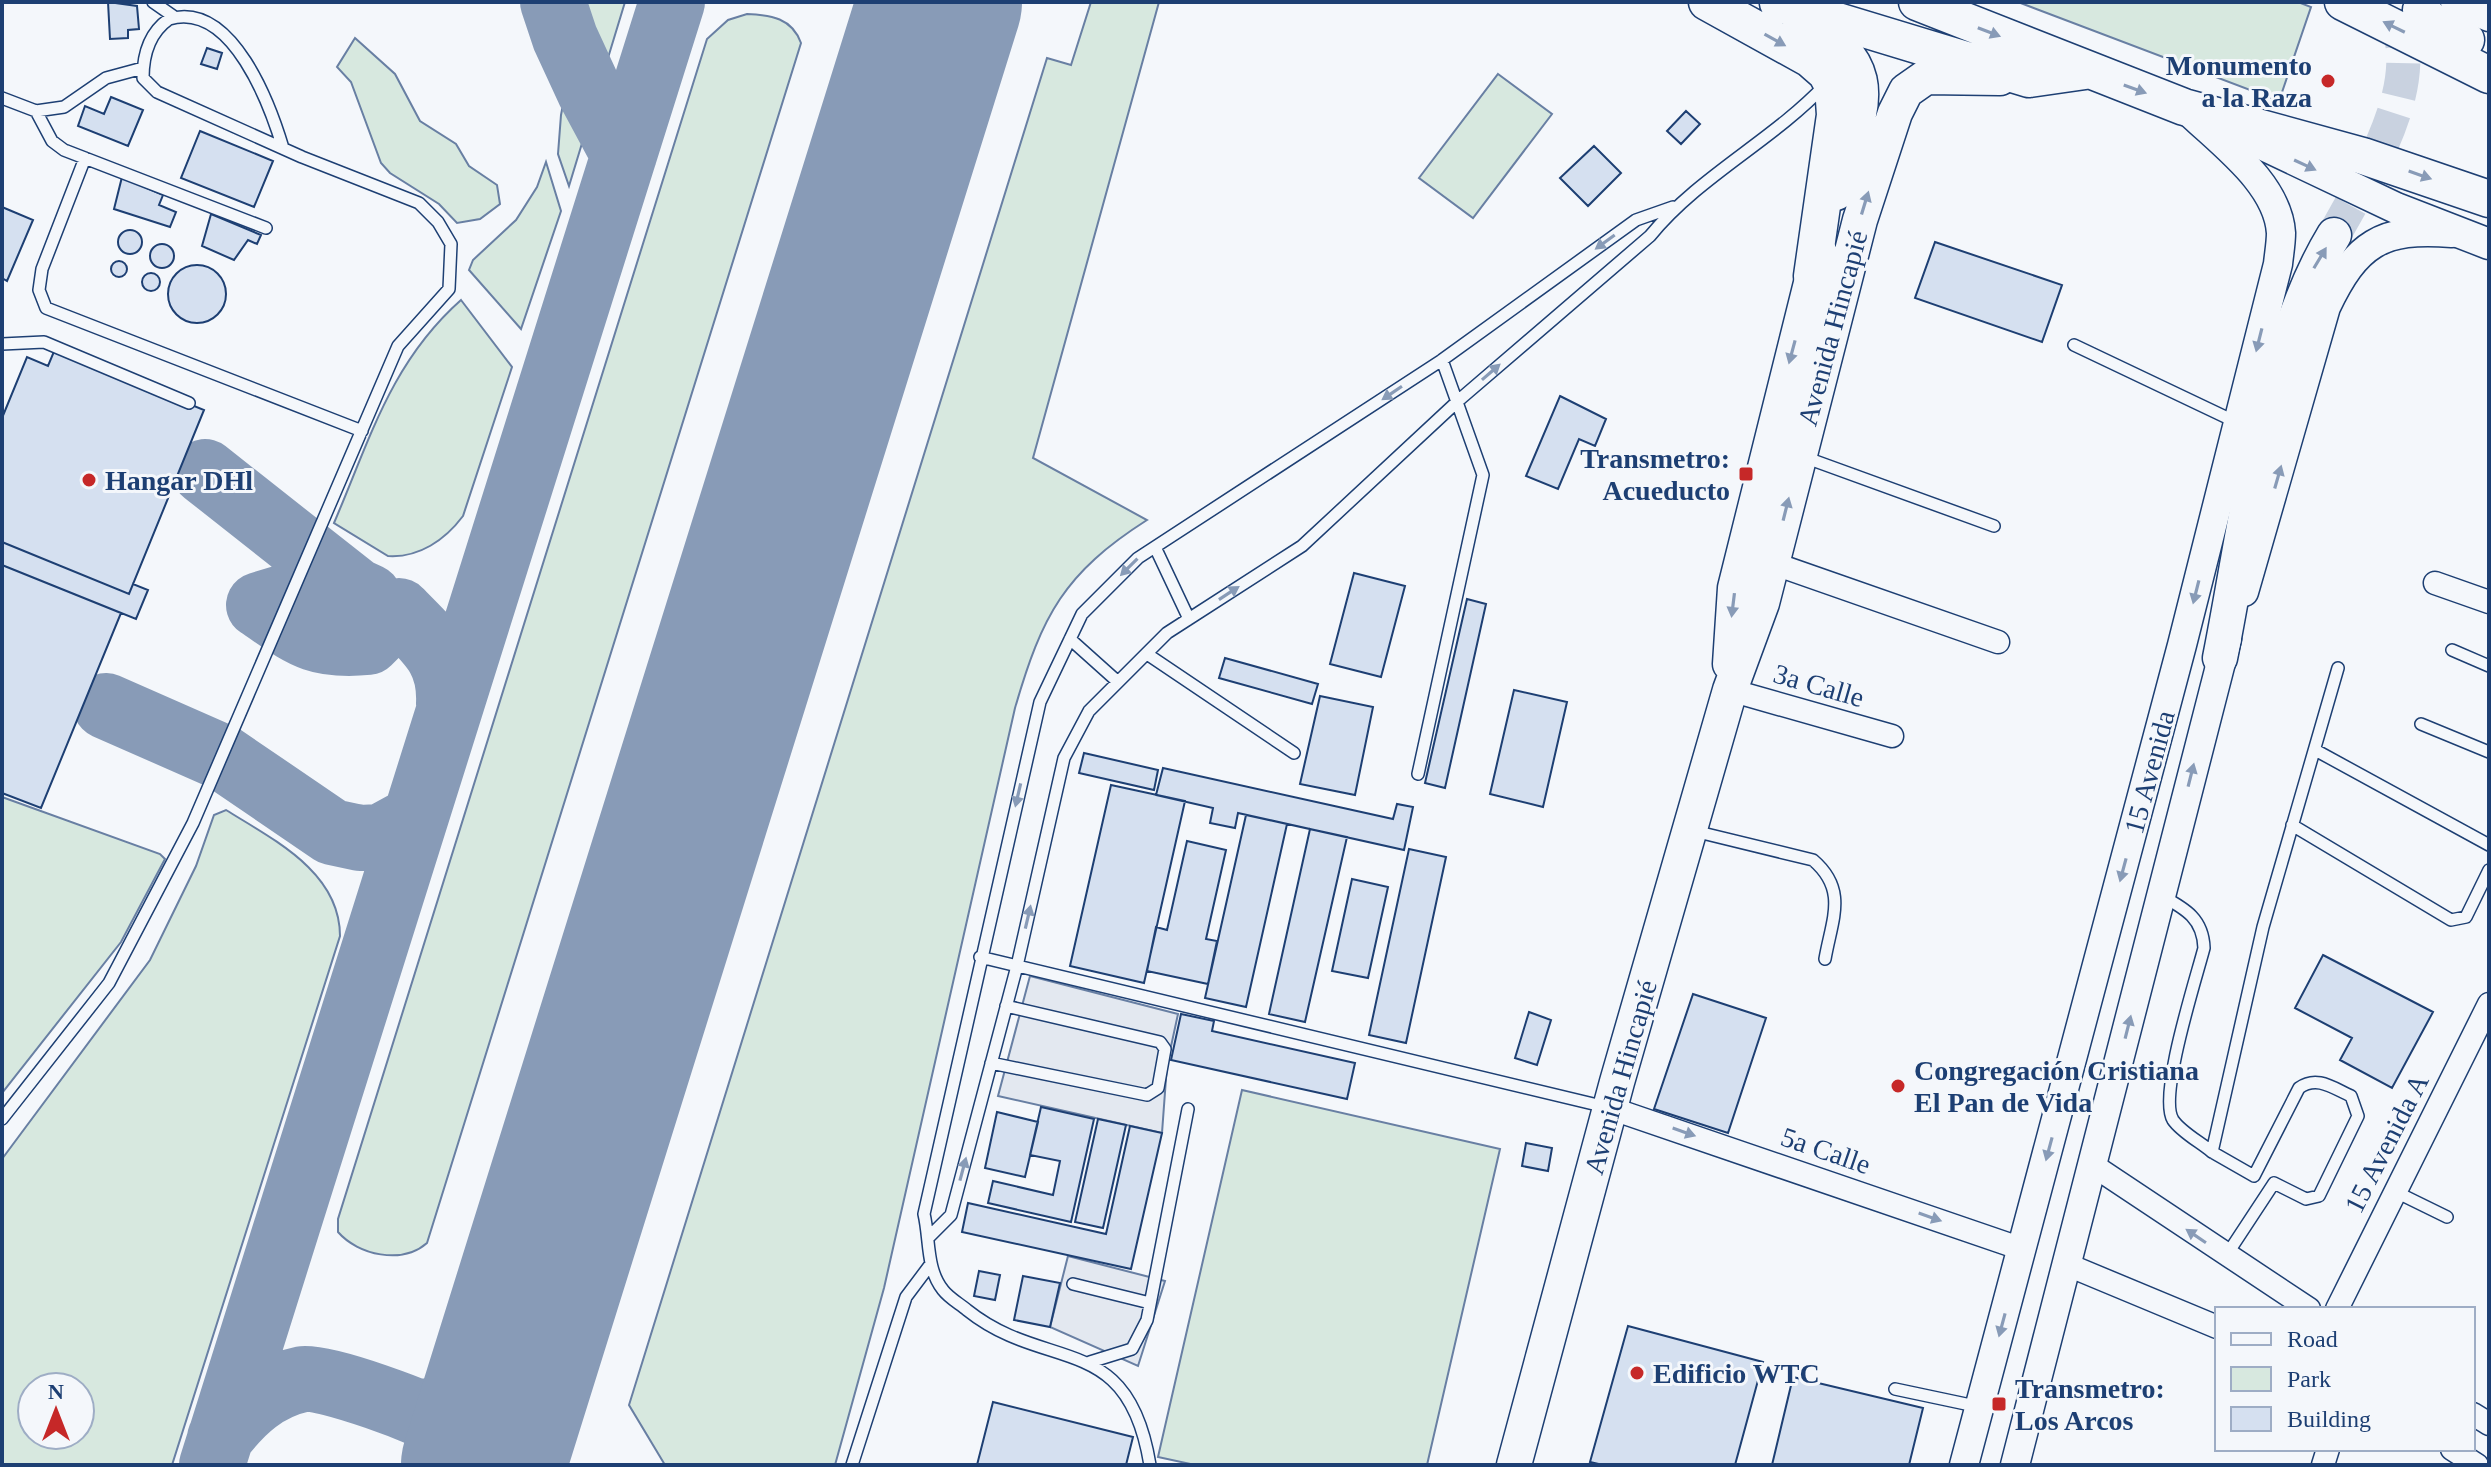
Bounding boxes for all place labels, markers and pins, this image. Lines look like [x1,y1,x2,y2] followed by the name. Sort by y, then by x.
[2166,50,2312,113] place label: Monumento a la Raza
[2319,72,2337,90] marker: Monumento a la Raza
[1580,443,1730,506] place label: Transmetro: Acueducto
[105,465,253,496] place label: Hangar DHl
[1737,465,1755,483] marker: Transmetro: Acueducto
[80,471,98,489] marker: Hangar DHl
[1914,1055,2199,1118] place label: Congregación Cristiana El Pan de Vida
[1889,1077,1907,1095] marker: Congregación Cristiana El Pan de Vida
[1653,1358,1820,1389] place label: Edificio WTC
[1628,1364,1646,1382] marker: Edificio WTC
[2015,1373,2165,1436] place label: Transmetro: Los Arcos
[1990,1395,2008,1413] marker: Transmetro: Los Arcos

